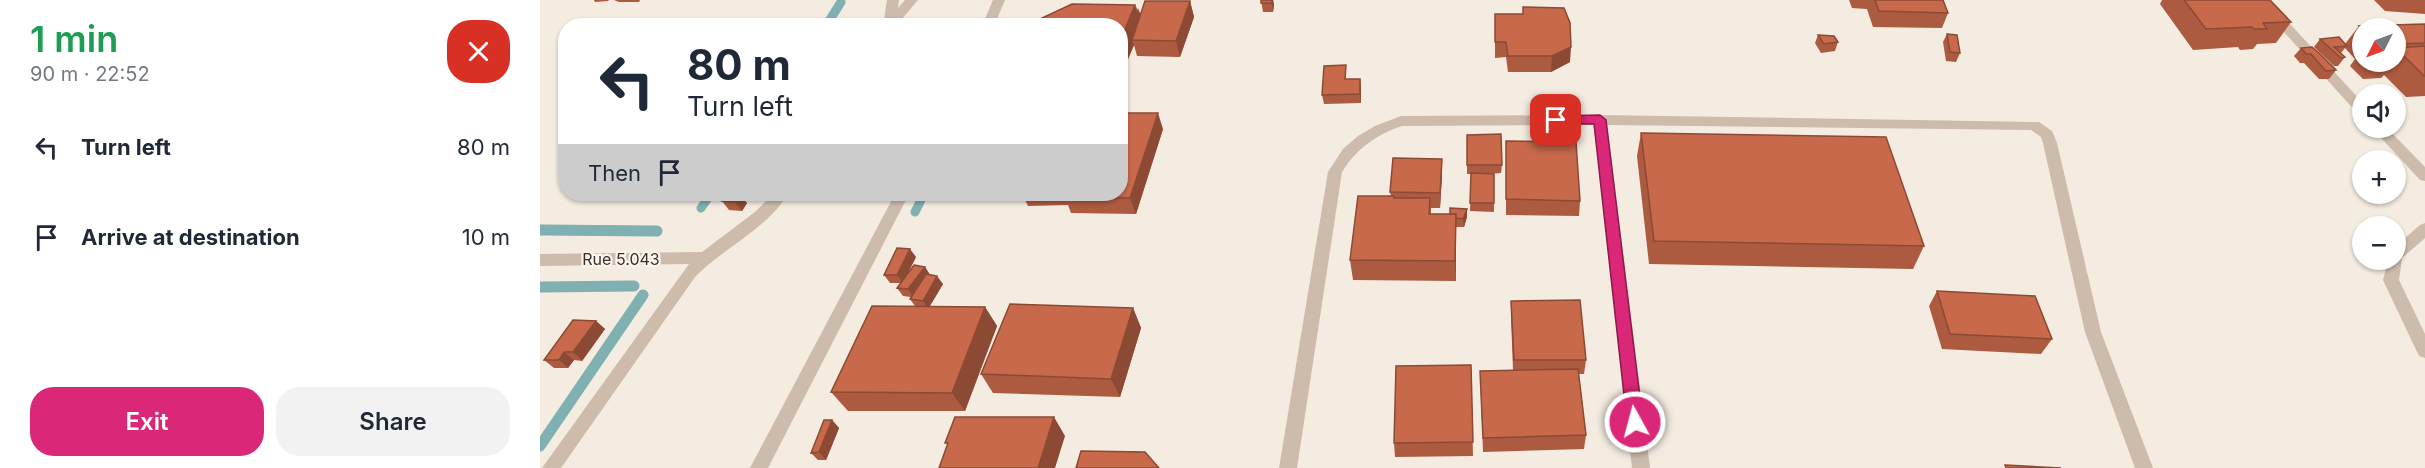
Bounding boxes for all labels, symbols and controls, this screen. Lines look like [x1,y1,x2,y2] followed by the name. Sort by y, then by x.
[30,17,118,61] text: 1 min
[2352,18,2406,72] north arrow
[2352,18,2406,270] map controls
[447,20,510,83] button: close
[687,39,791,90] text: 80 m
[588,42,666,120] icon: left
[30,62,150,86] text: 90 m · 22:52
[2352,84,2406,138] button: sound
[687,90,793,123] text: Turn left
[1530,94,1581,145] pin
[1539,103,1572,136] icon: arrive
[30,131,63,164] icon: left
[81,134,171,160] text: Turn left
[457,134,510,160] text: 80 m
[2352,150,2406,204] button: +
[653,156,686,189] icon: arrive
[588,160,641,186] text: Then
[2352,216,2406,270] button: −
[30,221,63,254] icon: arrive
[81,224,300,250] text: Arrive at destination
[462,224,510,250] text: 10 m
[582,249,660,269] street label: Rue 5.043
[30,387,264,456] button: Exit
[276,387,510,456] button: Share
[1603,390,1667,454] position arrow

